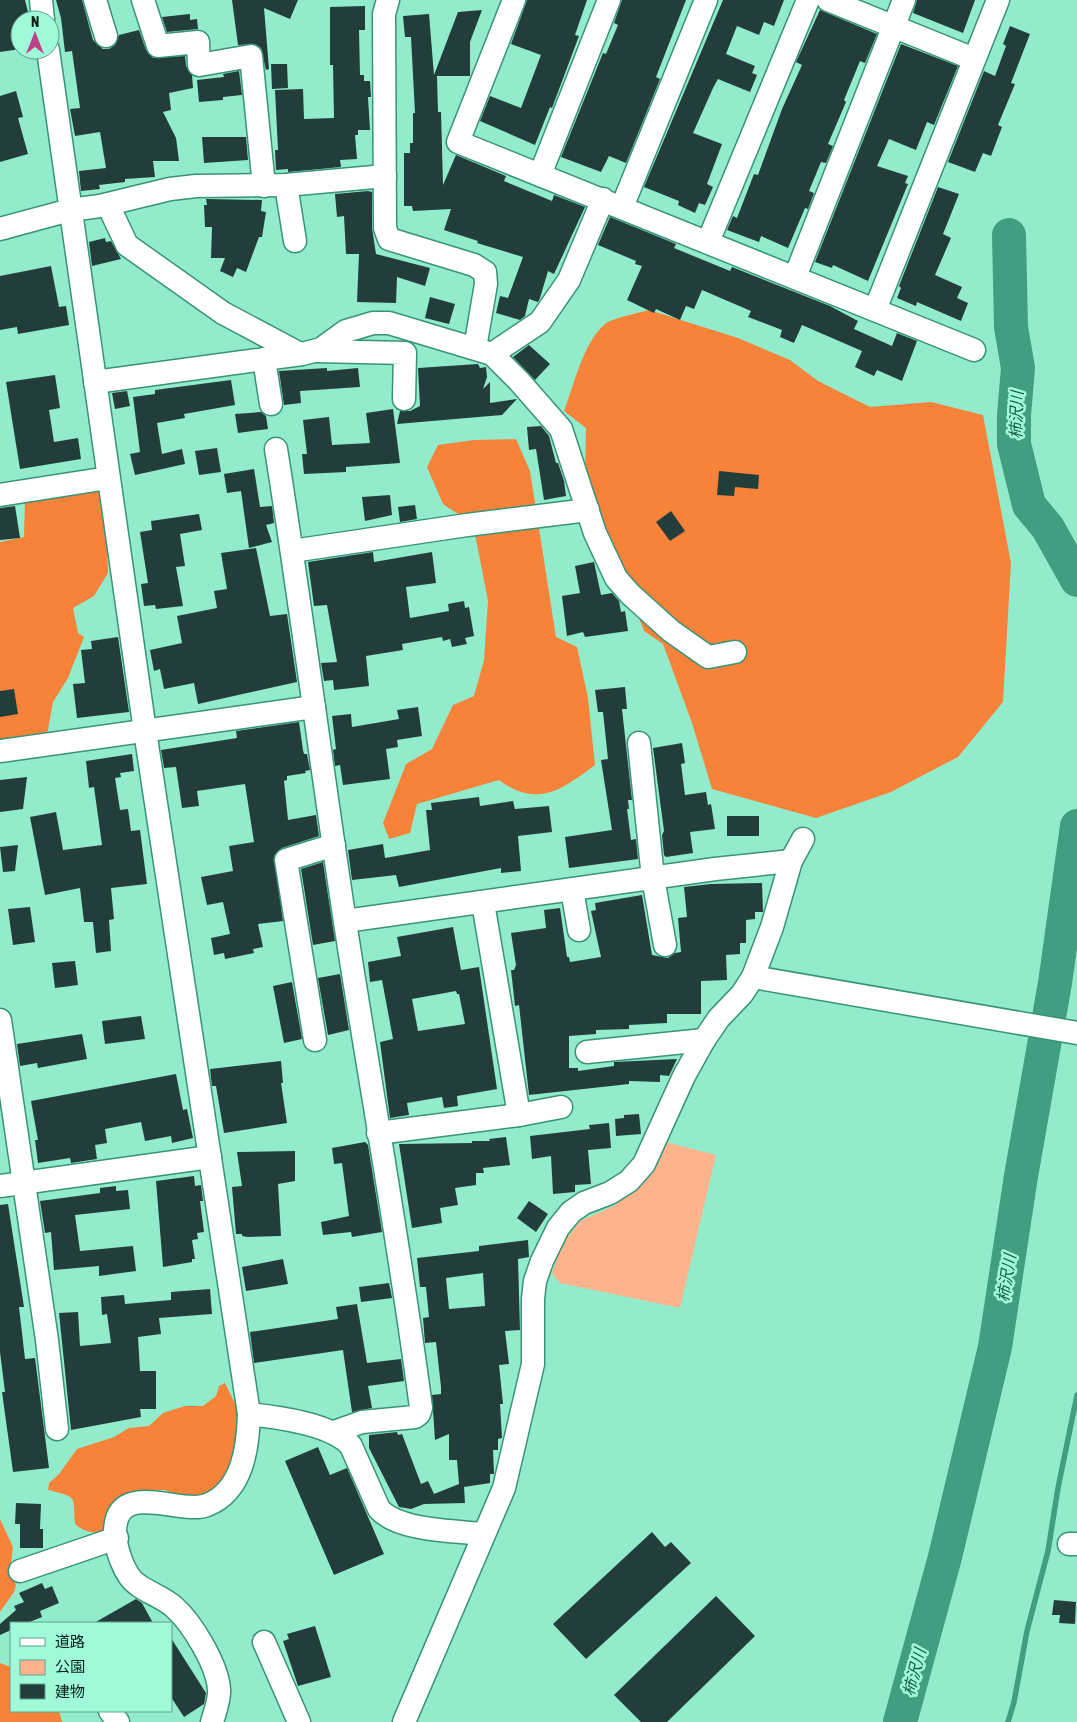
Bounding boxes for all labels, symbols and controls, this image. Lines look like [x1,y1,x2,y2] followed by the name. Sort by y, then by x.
[10,10,60,60] north arrow
[31,14,39,30] text: N
[1006,389,1026,439] water label: 柿沢川
[993,1251,1019,1303] water label: 柿沢川
[10,1622,172,1712] legend
[55,1633,85,1650] text: 道路
[899,1645,929,1698] water label: 柿沢川
[55,1658,85,1675] text: 公園
[55,1683,85,1700] text: 建物

